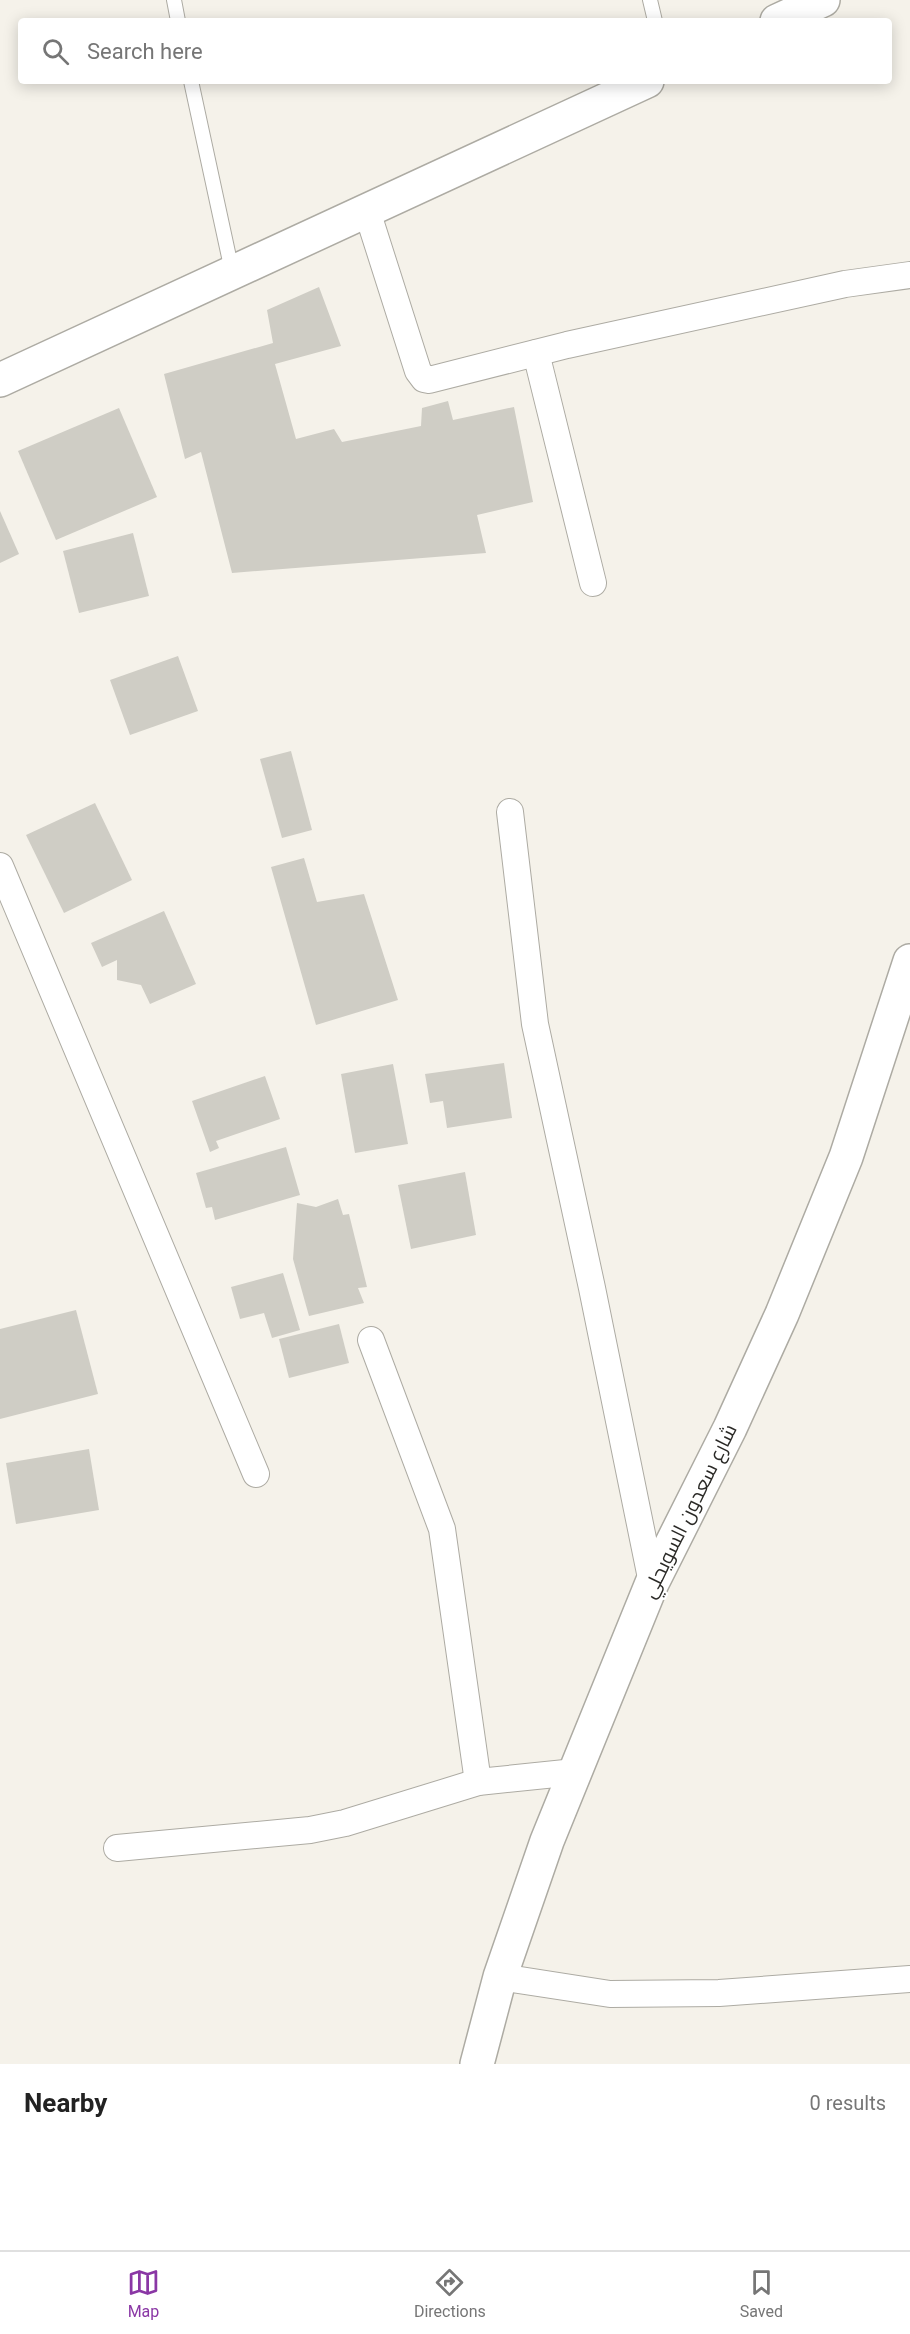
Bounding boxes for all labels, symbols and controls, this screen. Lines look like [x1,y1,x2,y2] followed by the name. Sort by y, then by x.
[18,18,892,84] search box
[39,35,72,68] icon: search
[87,39,203,64] text: Search here
[636,1420,745,1604] street label: شارع سعدون السويحلي
[24,2088,107,2118] text: Nearby
[810,2091,886,2115] text: 0 results
[127,2266,160,2321] tab: Map
[414,2266,486,2321] tab: Directions
[740,2266,783,2321] tab: Saved

